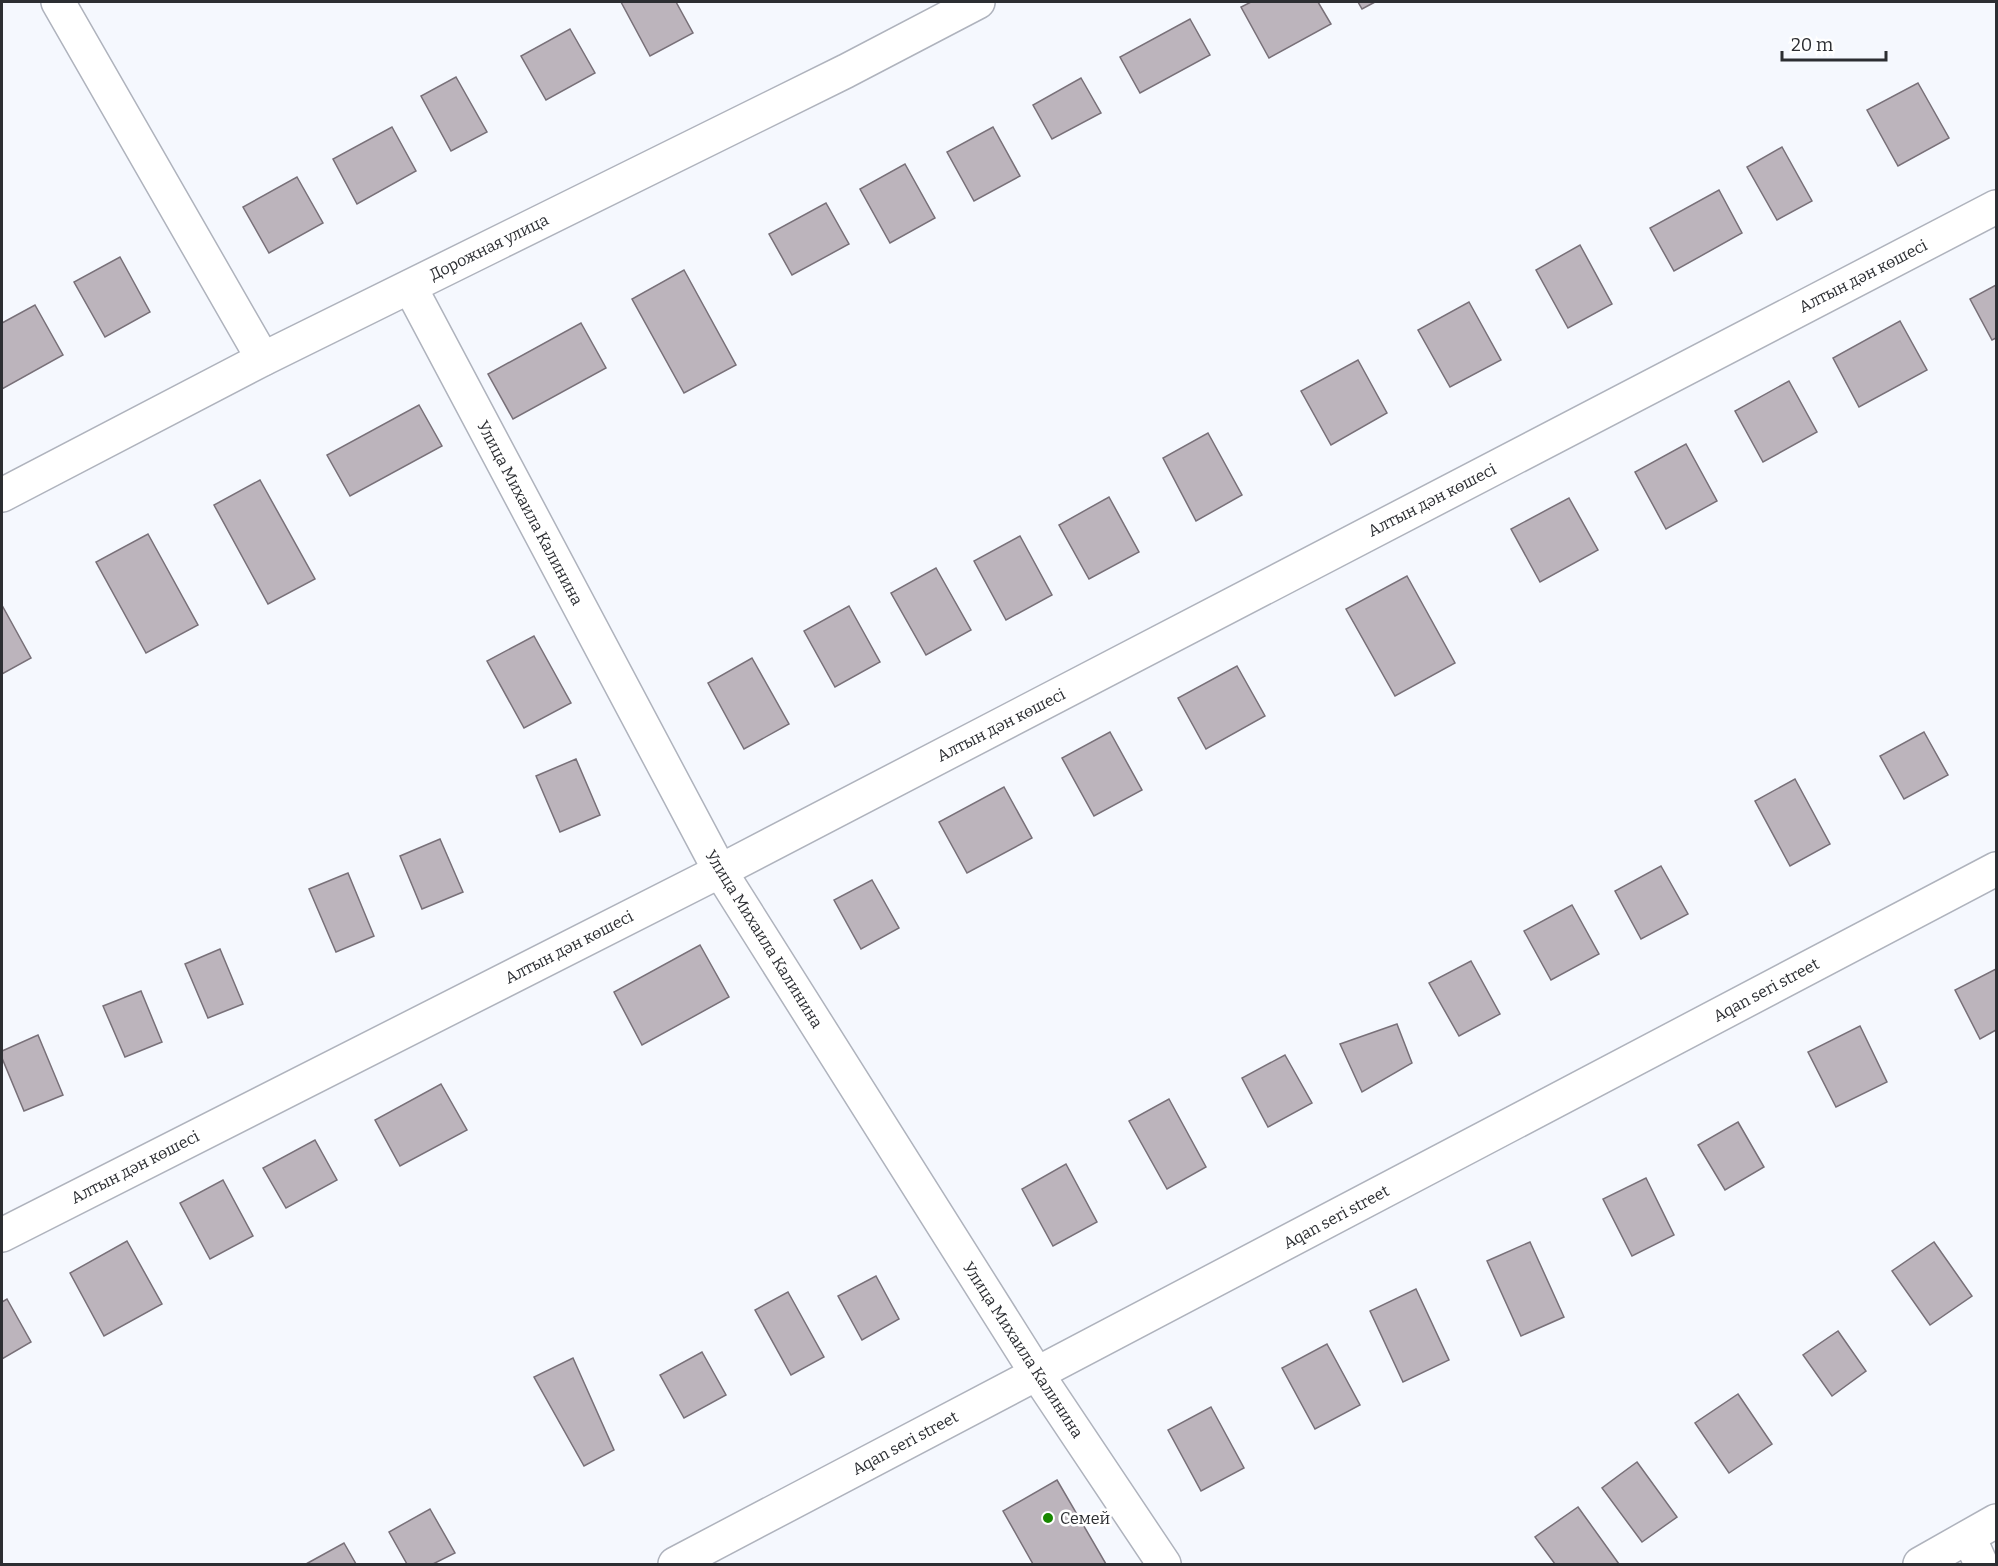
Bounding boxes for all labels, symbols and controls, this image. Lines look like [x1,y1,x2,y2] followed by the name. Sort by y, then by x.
[1782,24,1886,62] scale bar
[1791,34,1833,56] text: 20 m
[426,210,552,284] street label: Дорожная улица
[1796,235,1931,317] street label: Алтын дән көшесі
[473,418,587,609] street label: Улица Михаила Калинина
[1365,459,1500,541] street label: Алтын дән көшесі
[934,684,1069,766] street label: Алтын дән көшесі
[701,847,827,1032] street label: Улица Михаила Калинина
[502,906,637,988] street label: Алтын дән көшесі
[1710,954,1822,1026] street label: Aqan seri street
[68,1126,203,1208] street label: Алтын дән көшесі
[1280,1181,1392,1253] street label: Aqan seri street
[959,1258,1087,1442] street label: Улица Михаила Калинина
[849,1407,961,1479] street label: Aqan seri street
[1060,1509,1110,1528] place label: Семей
[1041,1511,1055,1525] marker: Семей

